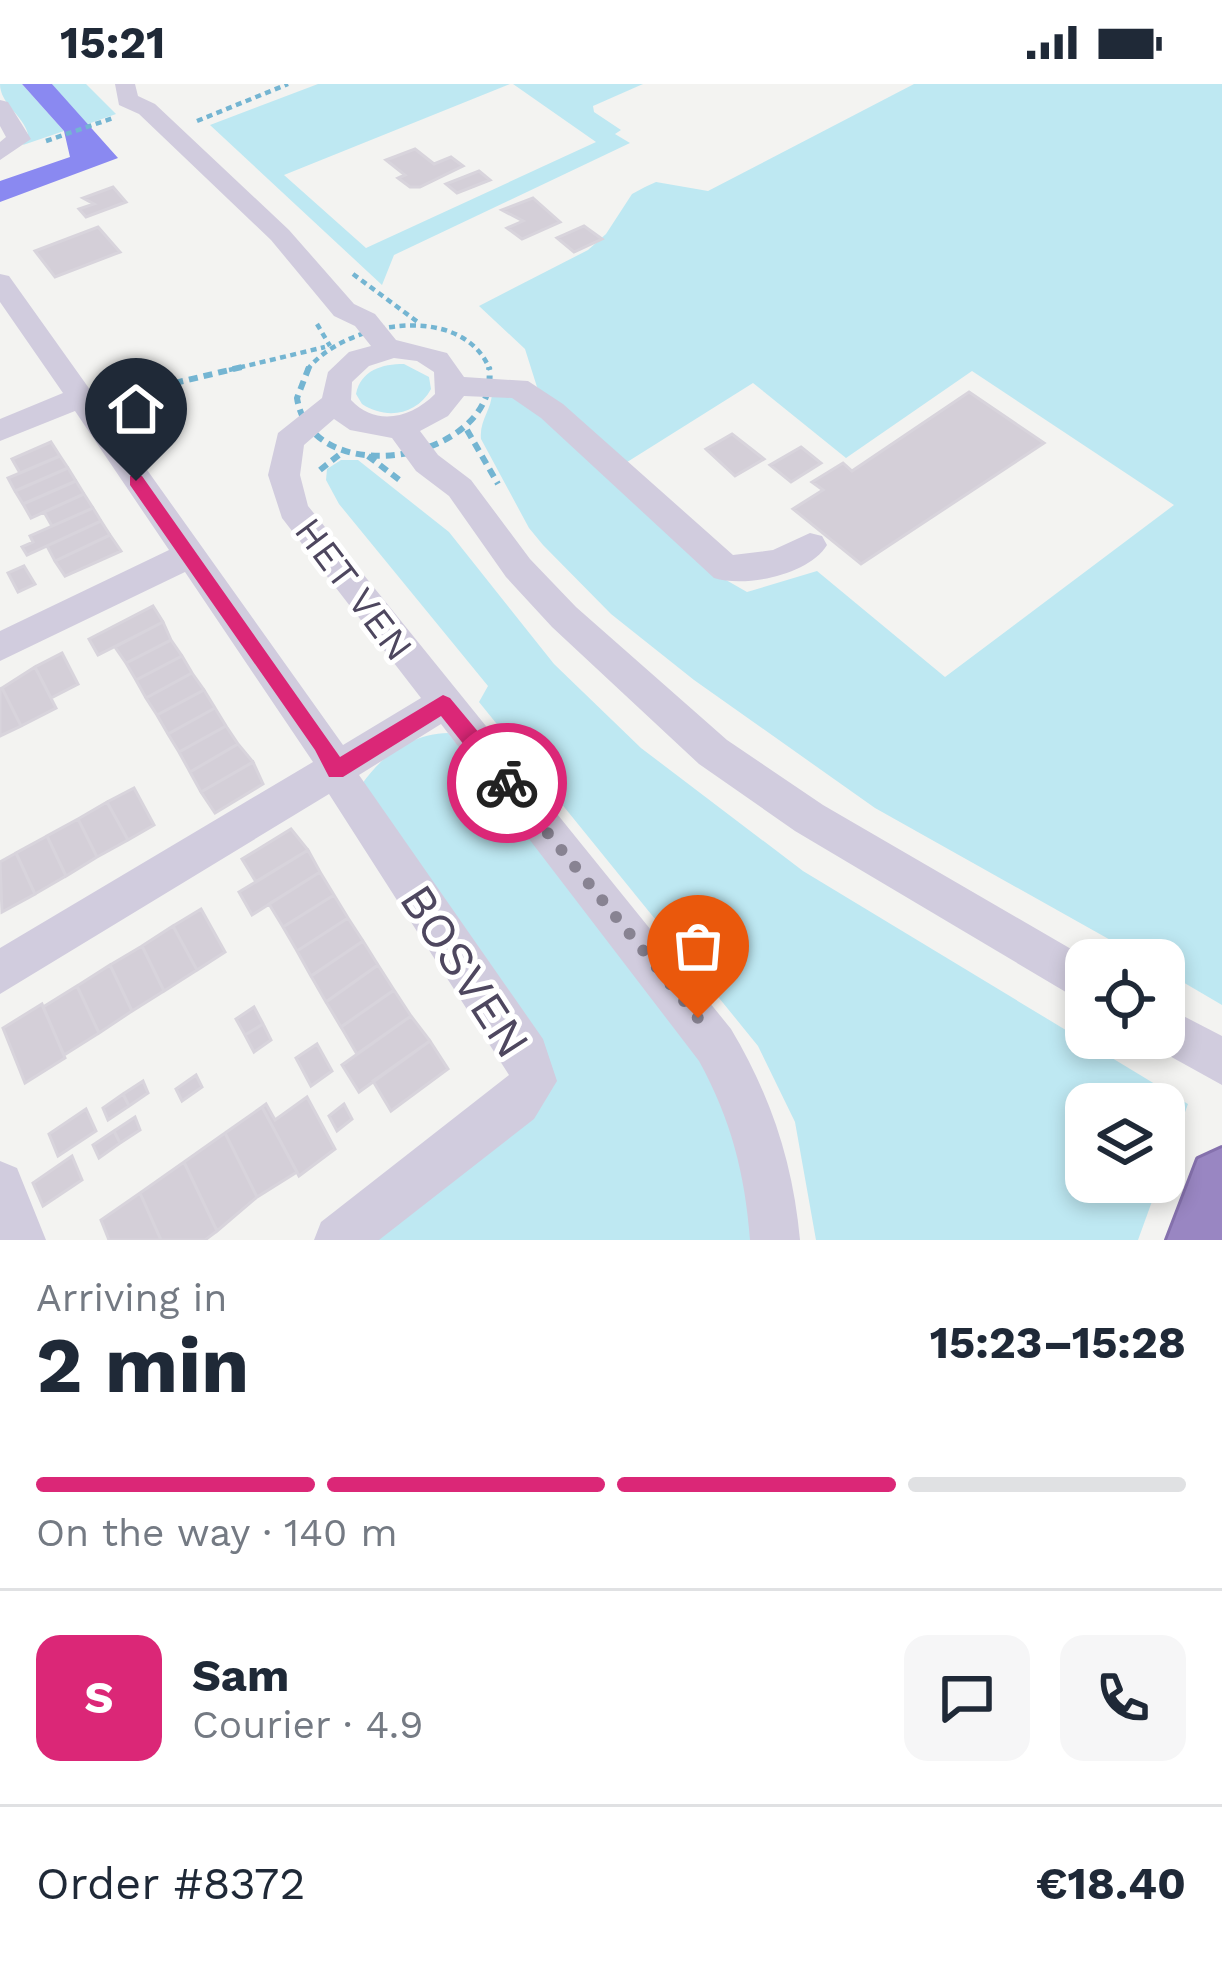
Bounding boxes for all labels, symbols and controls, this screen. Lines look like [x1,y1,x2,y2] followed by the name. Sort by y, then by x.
[60,16,165,69] text: 15:21
[85,358,187,481] pin
[103,376,169,442] icon: home
[286,509,422,669] street label: HET VEN
[447,723,567,843] courier
[474,750,540,816] icon: bike
[388,874,542,1068] street label: BOSVEN
[647,895,749,1018] pin
[665,913,731,979] icon: bag
[1065,939,1185,1203] map controls
[1065,939,1185,1059] button: locate
[1065,1083,1185,1203] button: layers
[36,1275,227,1320] text: Arriving in
[930,1316,1186,1369] text: 15:23–15:28
[36,1319,249,1411] text: 2 min
[36,1510,398,1555] text: On the way · 140 m
[904,1635,1030,1761] button: chat
[1060,1635,1186,1761] button: phone
[192,1649,289,1702] text: Sam
[84,1671,114,1724] text: S
[192,1702,423,1747] text: Courier · 4.9
[36,1857,305,1910] text: Order #8372
[1036,1857,1186,1910] text: €18.40

